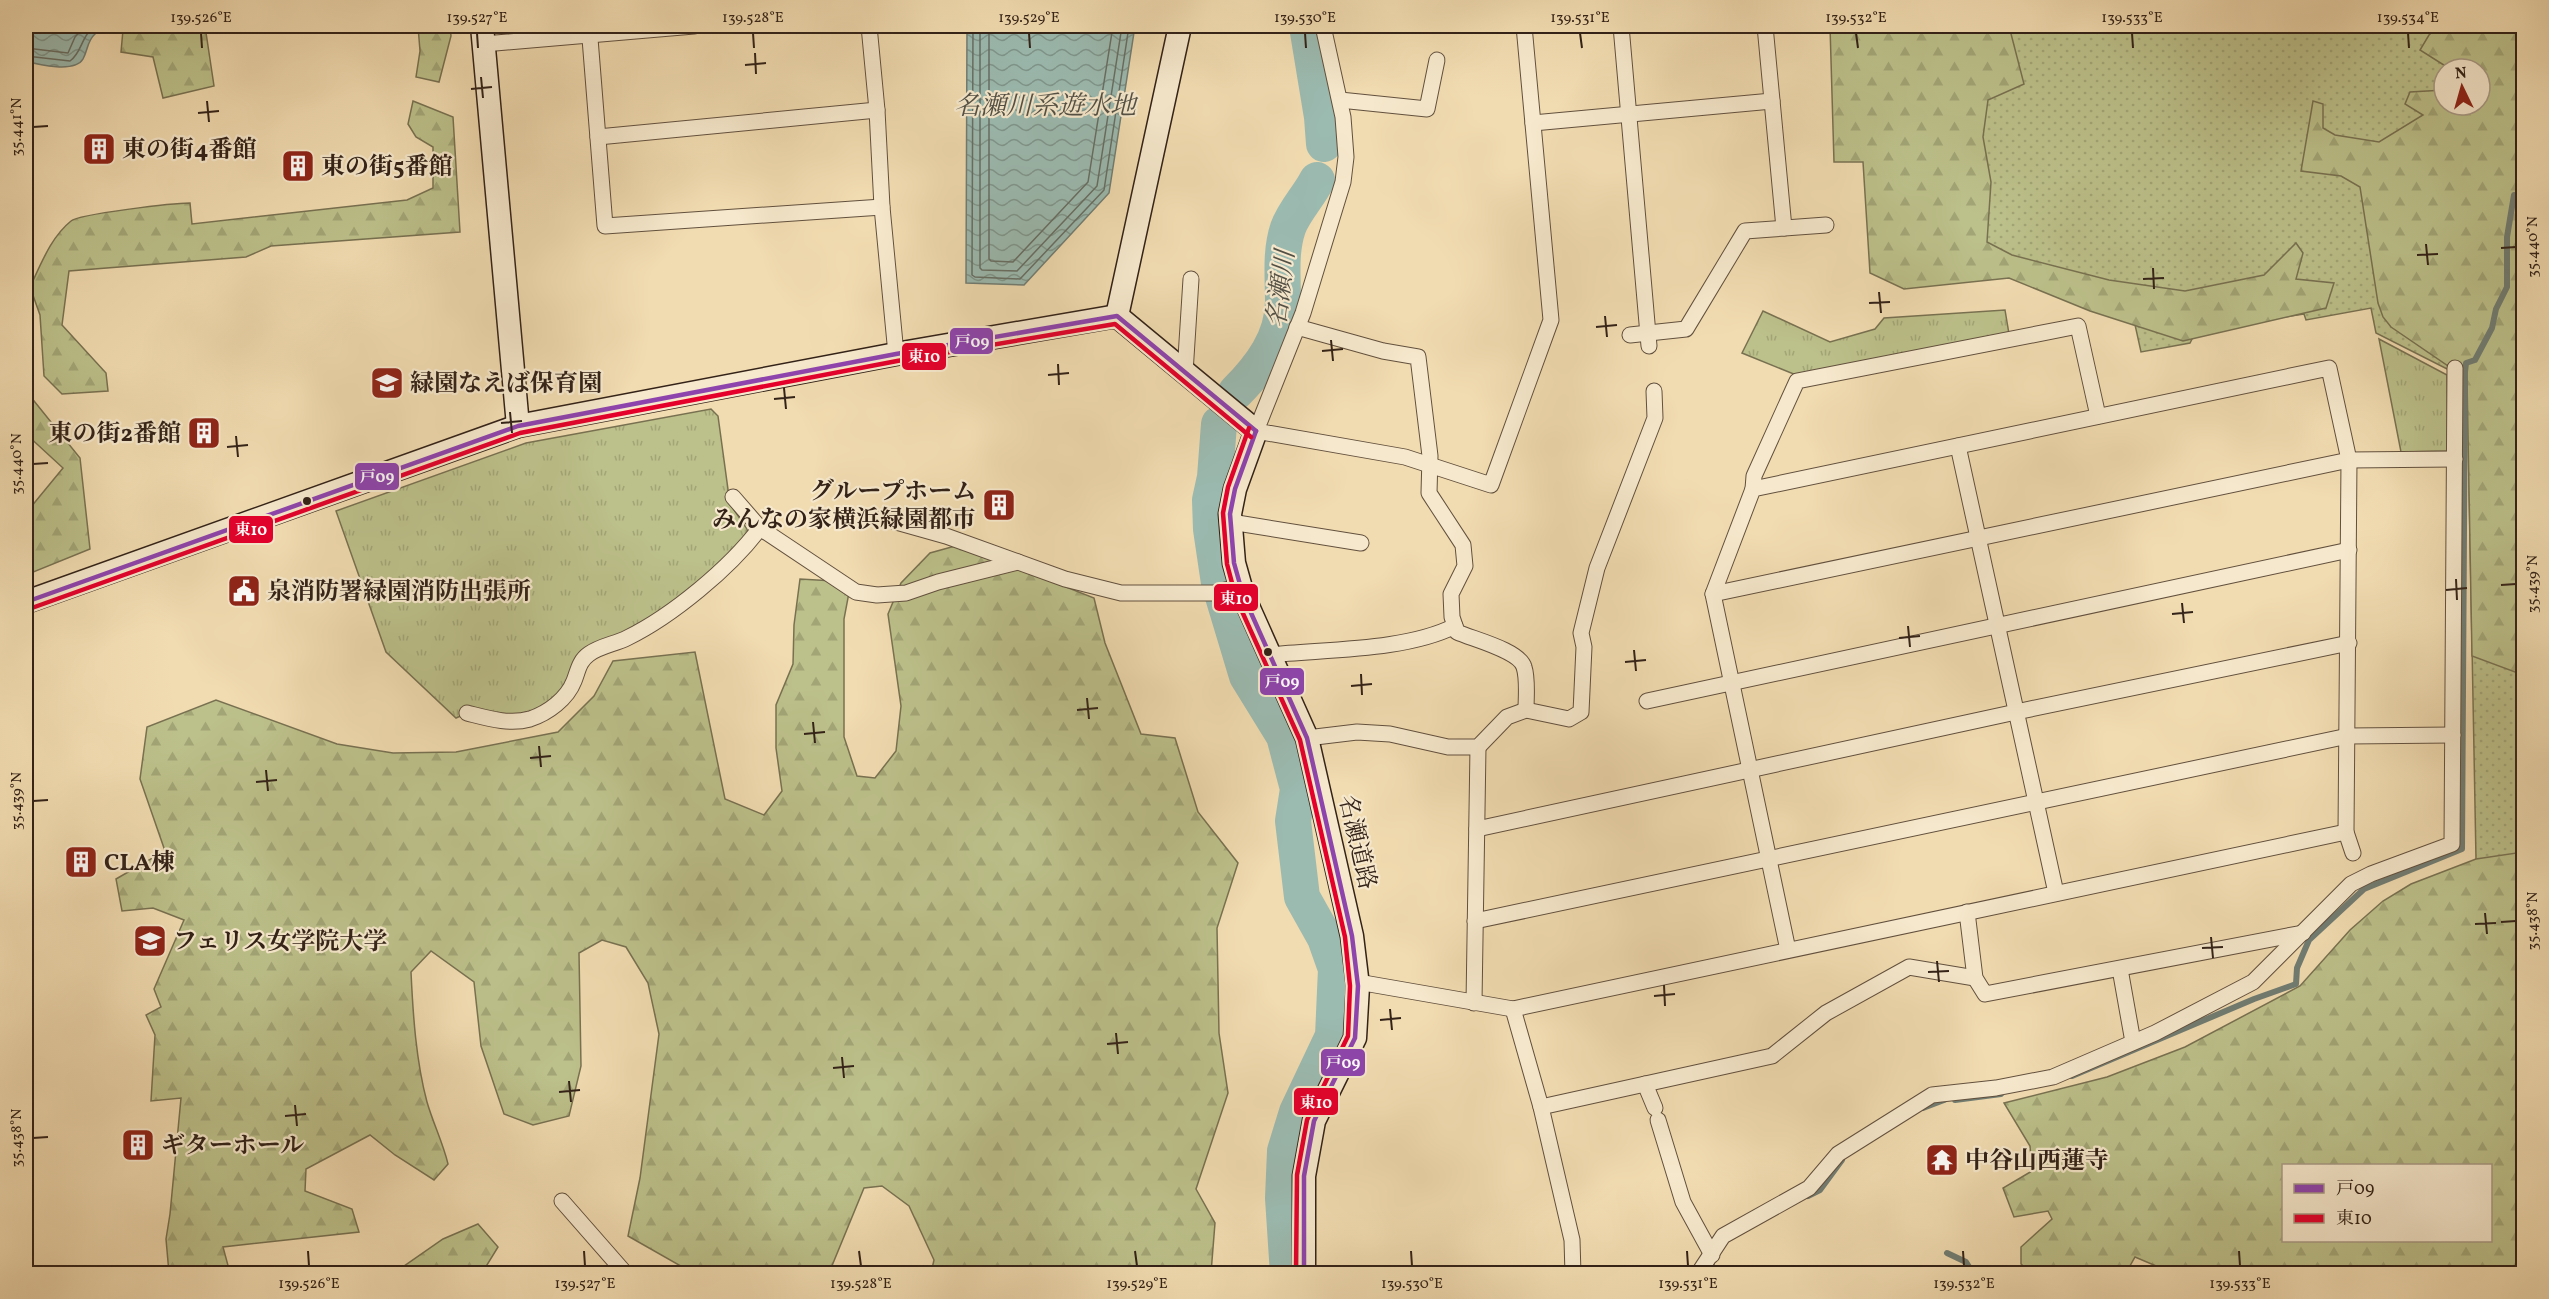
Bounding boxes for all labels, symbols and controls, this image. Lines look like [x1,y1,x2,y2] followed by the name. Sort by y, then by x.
[170,8,232,29] text: 139.526°E
[446,8,508,29] text: 139.527°E
[722,8,784,29] text: 139.528°E
[998,8,1060,29] text: 139.529°E
[1274,8,1336,29] text: 139.530°E
[1550,8,1610,29] text: 139.531°E
[1825,8,1887,29] text: 139.532°E
[2101,8,2163,29] text: 139.533°E
[2377,8,2439,29] text: 139.534°E
[2432,57,2492,117] north arrow
[2454,63,2468,86] text: N
[954,89,1139,125] water label: 名瀬川系遊水地
[7,98,28,156] text: 35.441°N
[81,131,117,167] building icon: 東の街4番館
[122,134,257,168] place label: 東の街4番館
[280,148,316,184] building icon: 東の街5番館
[321,151,453,185] place label: 東の街5番館
[2523,216,2544,278] text: 35.440°N
[1259,245,1305,330] water label: 名瀬川
[949,327,994,355] line badge: 戸09
[955,332,990,354] text: 戸09
[901,342,947,371] line badge: 東10
[908,347,940,369] text: 東10
[369,365,405,401] school or university icon: 緑園なえば保育園
[410,368,602,402] place label: 緑園なえば保育園
[186,415,222,451] building icon: 東の街2番館
[49,418,181,452] place label: 東の街2番館
[7,433,28,495] text: 35.440°N
[354,462,400,491] line badge: 戸09
[360,467,395,489] text: 戸09
[712,476,976,538] place label: グループホーム みんなの家横浜緑園都市
[981,487,1017,523] building icon: グループホーム みんなの家横浜緑園都市
[301,495,313,507] unlabelled marker
[228,515,274,544] line badge: 東10
[235,520,267,542] text: 東10
[2523,555,2544,613] text: 35.439°N
[226,573,262,609] public building icon: 泉消防署緑園消防出張所
[267,576,531,610] place label: 泉消防署緑園消防出張所
[1213,583,1259,612] line badge: 東10
[1220,589,1252,611] text: 東10
[1262,646,1274,658] unlabelled marker
[1259,667,1305,696] line badge: 戸09
[1265,672,1300,694] text: 戸09
[7,772,28,830] text: 35.439°N
[1329,792,1383,893] street label: 名瀬道路
[63,844,99,880] building icon: CLA棟
[104,847,175,881] place label: CLA棟
[2523,892,2544,950] text: 35.438°N
[132,923,168,959] school or university icon: フェリス女学院大学
[173,926,387,960] place label: フェリス女学院大学
[1320,1048,1366,1077] line badge: 戸09
[1326,1053,1361,1075] text: 戸09
[1293,1087,1339,1116] line badge: 東10
[1300,1093,1332,1115] text: 東10
[7,1109,28,1167] text: 35.438°N
[120,1127,156,1163] building icon: ギターホール
[161,1130,304,1164] place label: ギターホール
[1924,1142,1960,1178] temple icon: 中谷山西蓮寺
[1965,1145,2109,1179] place label: 中谷山西蓮寺
[2282,1164,2492,1242] legend
[2336,1177,2374,1202] text: 戸09
[2336,1207,2372,1232] text: 東10
[278,1274,340,1295] text: 139.526°E
[554,1274,616,1295] text: 139.527°E
[830,1274,892,1295] text: 139.528°E
[1106,1274,1168,1295] text: 139.529°E
[1381,1274,1443,1295] text: 139.530°E
[1658,1274,1718,1295] text: 139.531°E
[1933,1274,1995,1295] text: 139.532°E
[2209,1274,2271,1295] text: 139.533°E

